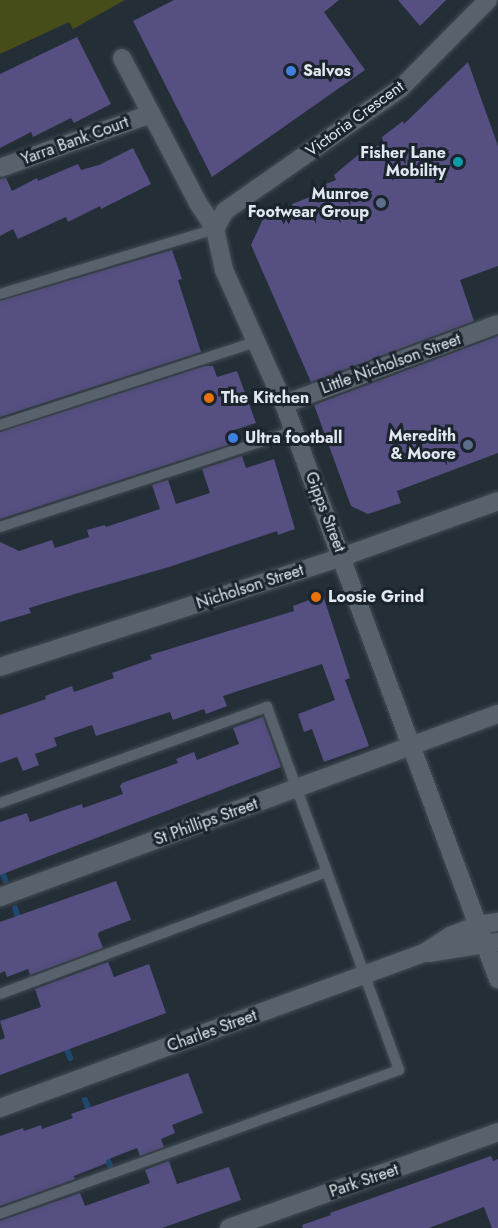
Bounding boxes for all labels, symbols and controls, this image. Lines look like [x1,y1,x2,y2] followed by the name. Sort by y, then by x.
[303,61,351,81] place label: Salvos
[284,64,298,78] marker: Salvos
[302,77,408,161] street label: Victoria Crescent
[19,113,131,169] street label: Yarra Bank Court
[360,143,446,181] place label: Fisher Lane Mobility
[451,155,465,169] marker: Fisher Lane Mobility
[248,184,369,222] place label: Munroe Footwear Group
[374,196,388,210] marker: Munroe Footwear Group
[318,330,464,398] street label: Little Nicholson Street
[221,388,309,408] place label: The Kitchen
[202,391,216,405] marker: The Kitchen
[389,426,456,464] place label: Meredith & Moore
[245,428,342,448] place label: Ultra football
[226,431,240,445] marker: Ultra football
[461,438,475,452] marker: Meredith & Moore
[301,469,349,555] street label: Gipps Street
[194,561,306,613] street label: Nicholson Street
[328,587,424,607] place label: Loosie Grind
[309,590,323,604] marker: Loosie Grind
[152,794,260,850] street label: St Phillips Street
[165,1006,259,1056] street label: Charles Street
[327,1160,401,1202] street label: Park Street

